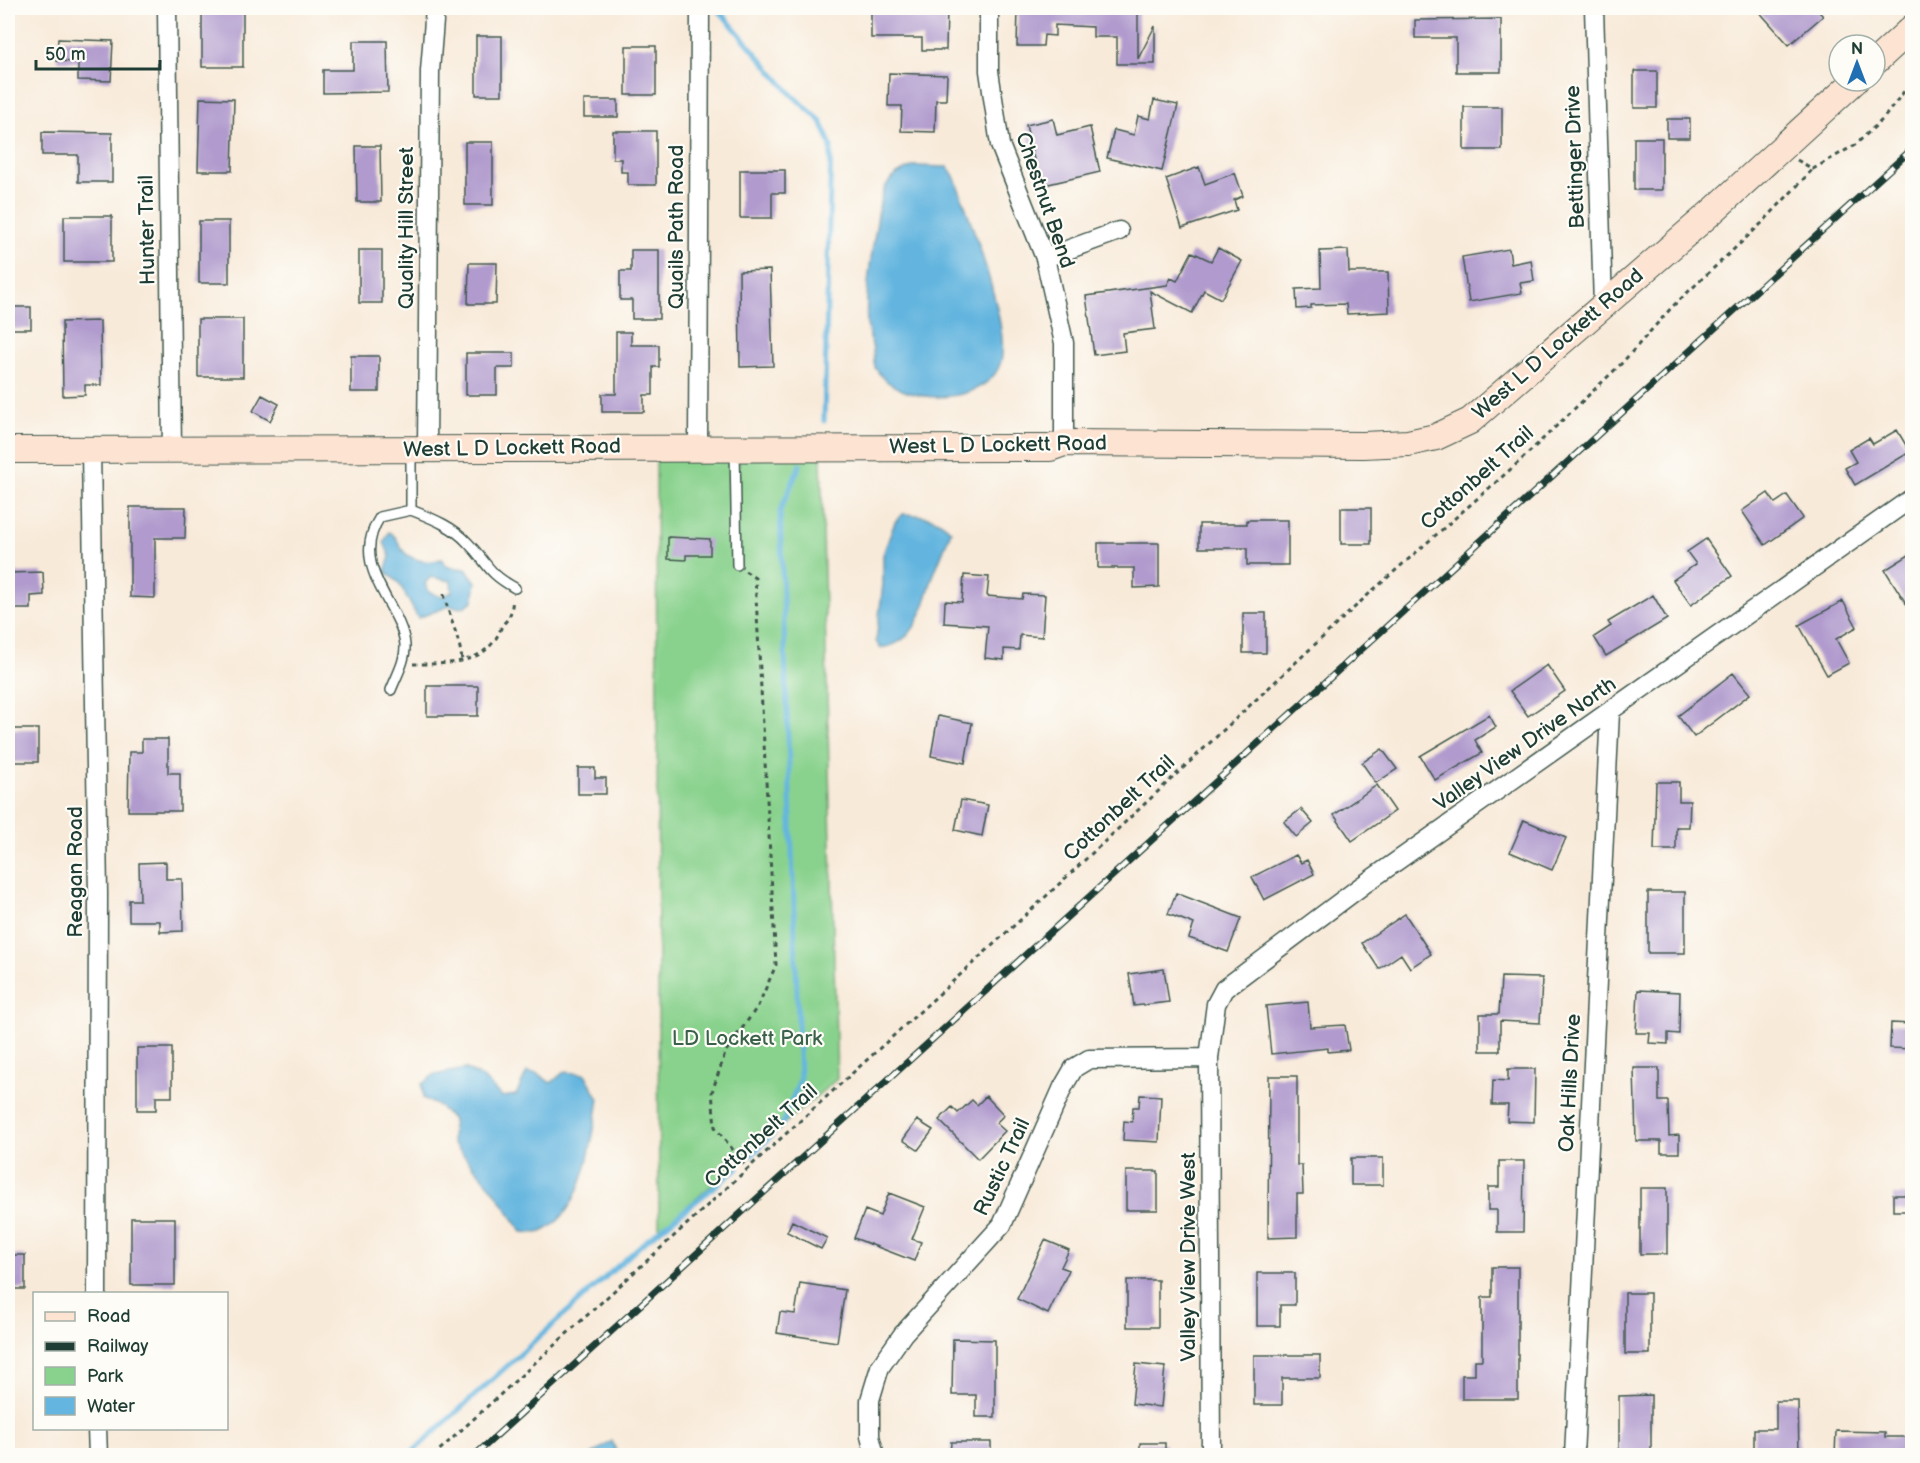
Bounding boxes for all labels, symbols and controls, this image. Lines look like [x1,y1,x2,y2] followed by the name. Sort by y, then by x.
[36,33,160,71] scale bar
[1827,33,1887,93] north arrow
[1851,40,1863,59] text: N
[45,44,86,65] text: 50 m
[1560,85,1590,229] street label: Bettinger Drive
[1010,129,1080,271] street label: Chestnut Bend
[664,145,689,309] street label: Quails Path Road
[394,146,419,309] street label: Quality Hill Street
[134,175,160,285] street label: Hunter Trail
[1468,263,1648,425] street label: West L D Lockett Road
[1415,421,1539,535] street label: Cottonbelt Trail
[889,431,1107,459] street label: West L D Lockett Road
[403,434,621,462] street label: West L D Lockett Road
[1429,672,1621,816] street label: Valley View Drive North
[1058,750,1180,866] street label: Cottonbelt Trail
[63,806,88,938] street label: Reagan Road
[1554,1013,1586,1153] street label: Oak Hills Drive
[672,1026,823,1051] park label: LD Lockett Park
[699,1079,823,1193] street label: Cottonbelt Trail
[969,1114,1035,1220] street label: Rustic Trail
[1176,1152,1201,1362] street label: Valley View Drive West
[33,1292,228,1430] legend
[87,1306,131,1327] text: Road
[87,1336,149,1357] text: Railway
[87,1366,123,1387] text: Park
[87,1396,135,1417] text: Water

